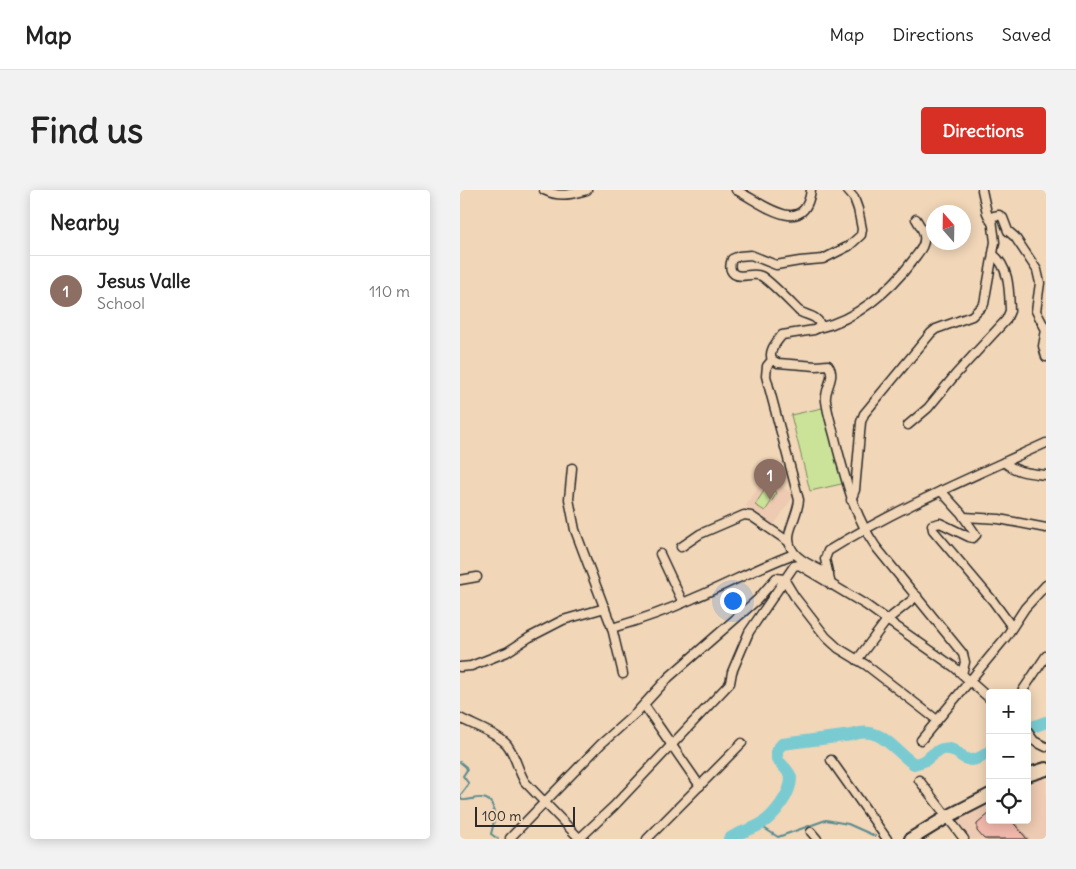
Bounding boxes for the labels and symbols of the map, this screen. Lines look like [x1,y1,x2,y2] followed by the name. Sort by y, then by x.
[926,205,971,250] north arrow
[754,459,786,500] pin: 1
[720,588,746,614] your location
[475,804,575,827] scale bar

